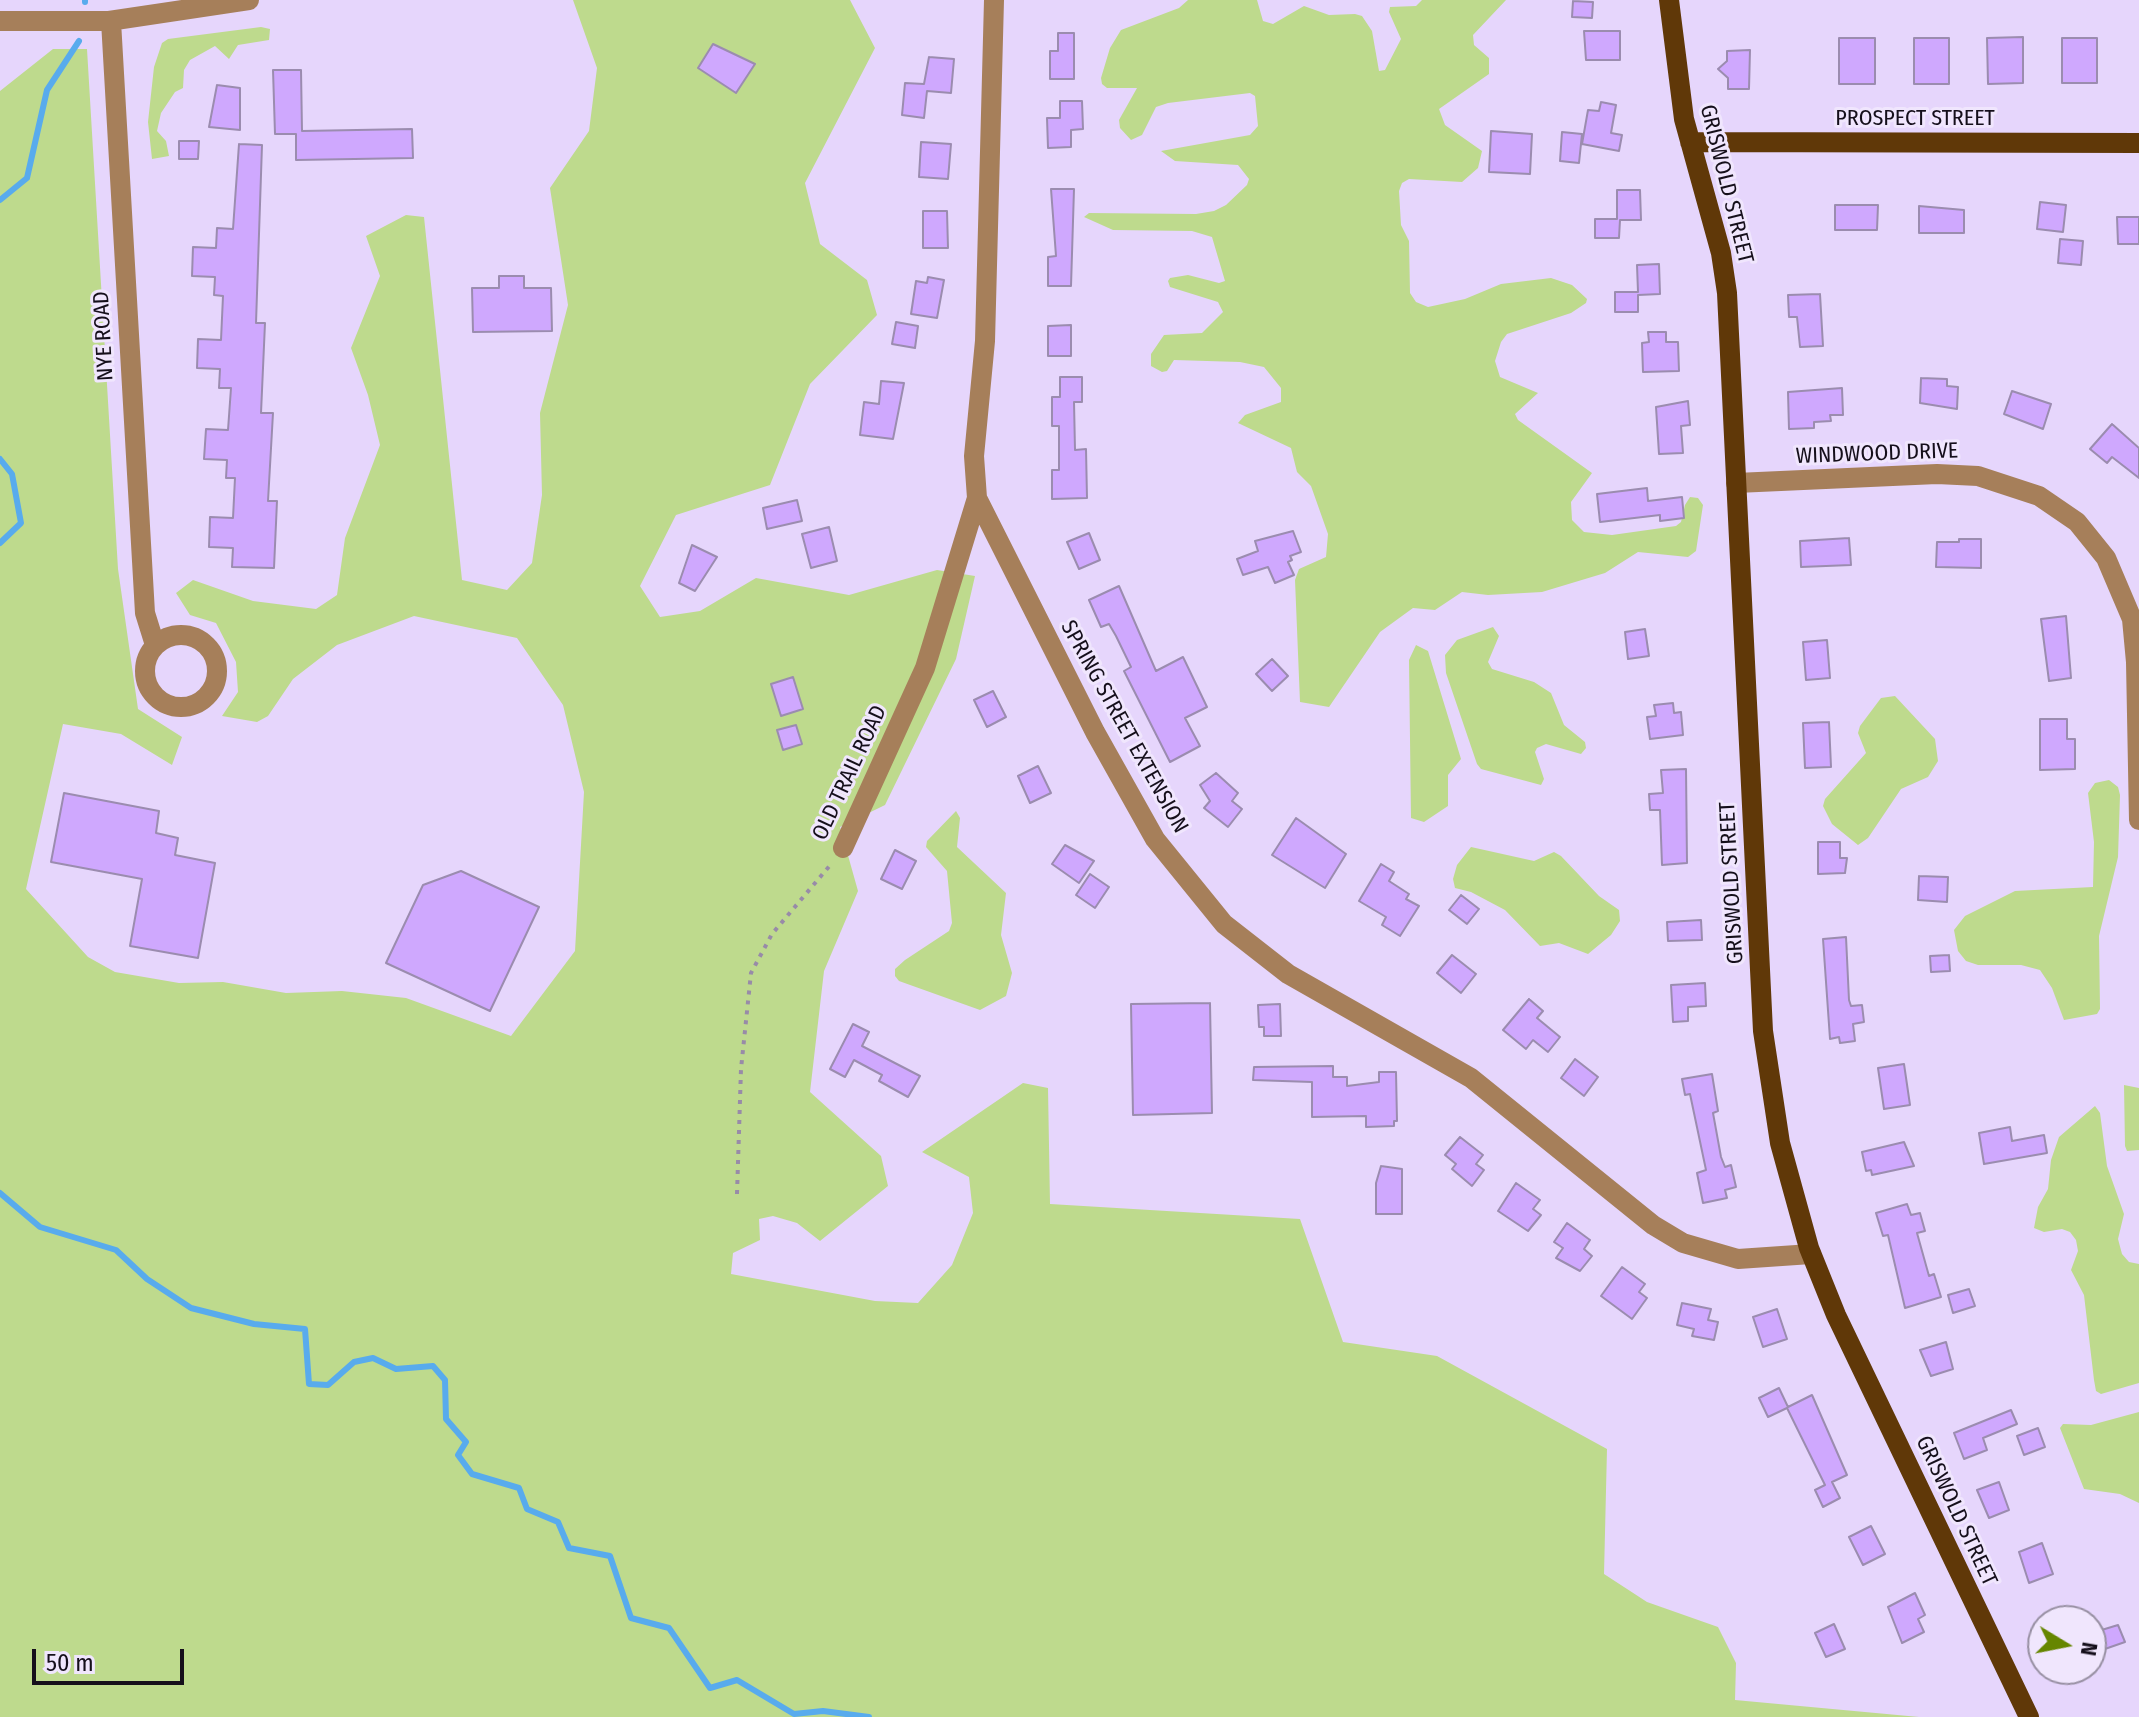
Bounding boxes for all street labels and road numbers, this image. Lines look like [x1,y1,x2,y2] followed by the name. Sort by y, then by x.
[1694,102,1758,266] street label: GRISWOLD STREET
[1835,106,1995,132] street label: PROSPECT STREET
[88,291,120,381] street label: NYE ROAD
[1795,438,1959,470] street label: WINDWOOD DRIVE
[1055,616,1193,838] street label: SPRING STREET EXTENSION
[807,701,893,845] street label: OLD TRAIL ROAD
[1715,801,1749,965] street label: GRISWOLD STREET
[1910,1432,2002,1590] street label: GRISWOLD STREET

